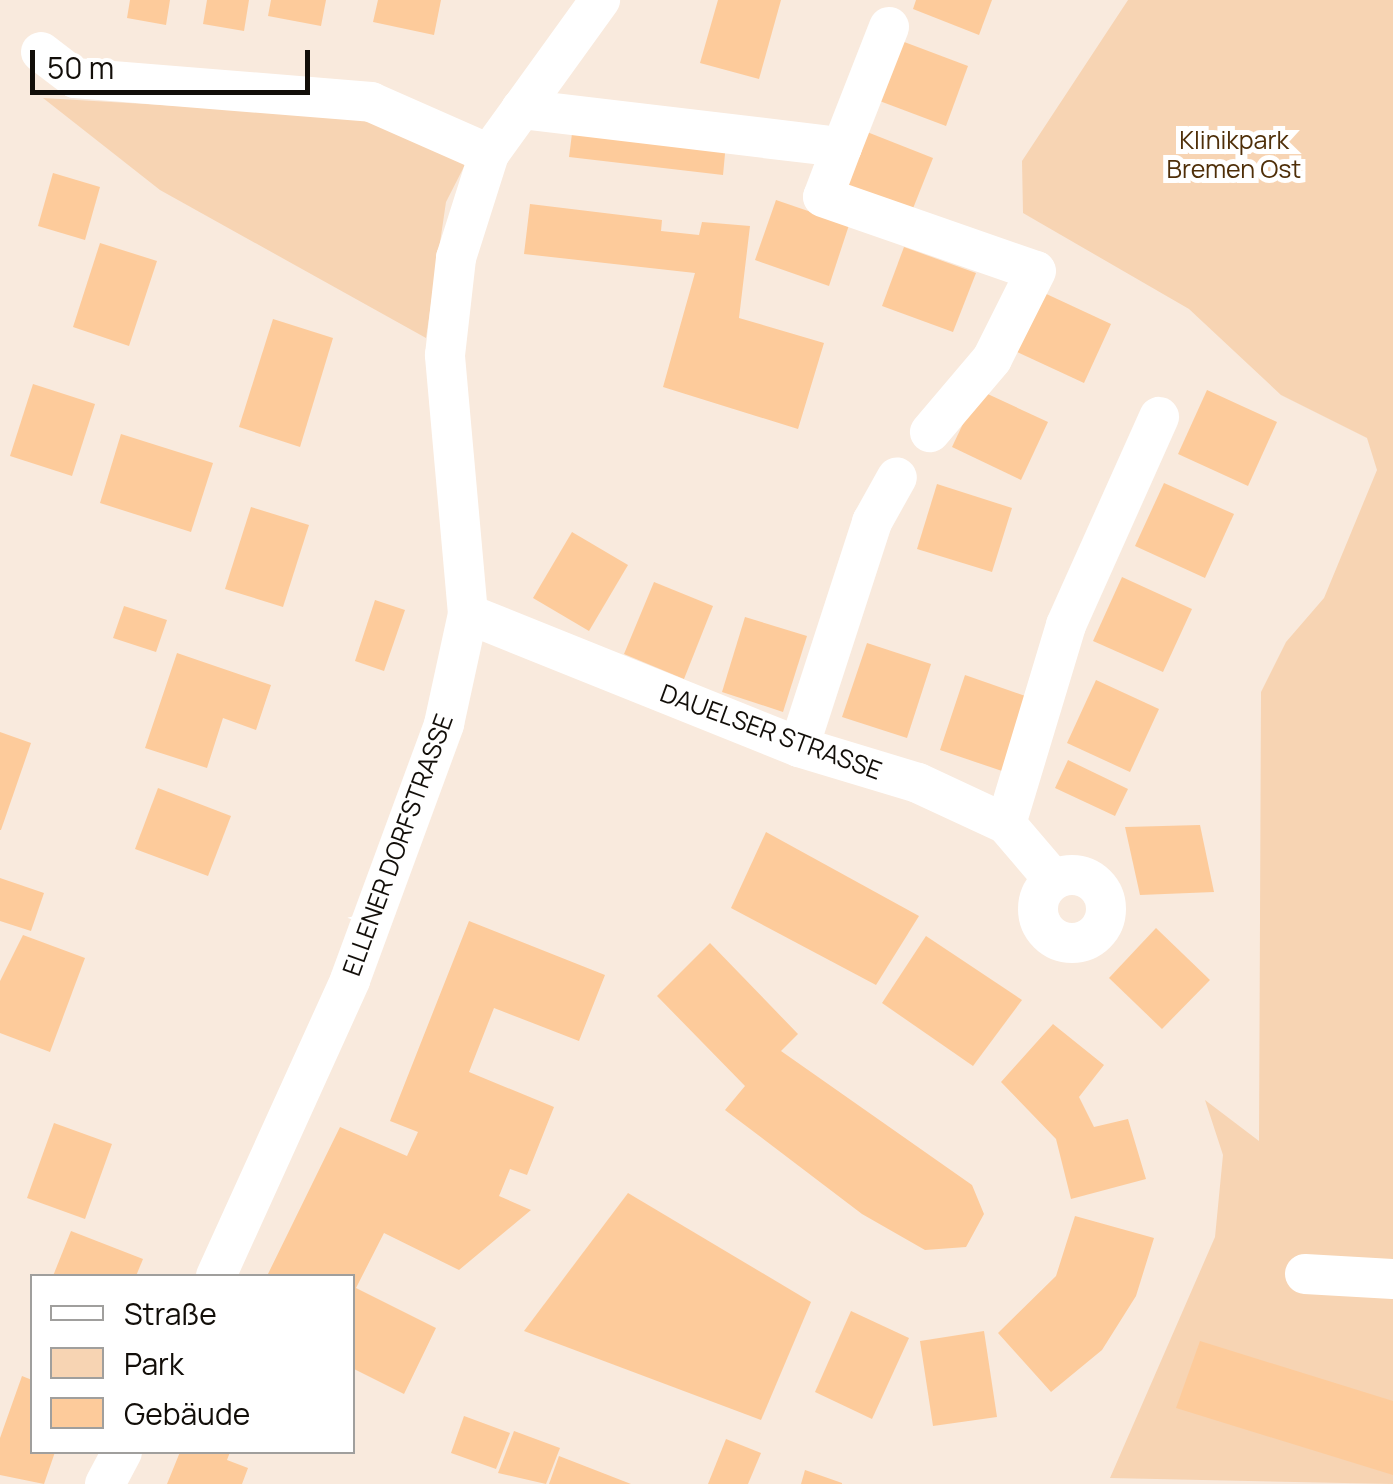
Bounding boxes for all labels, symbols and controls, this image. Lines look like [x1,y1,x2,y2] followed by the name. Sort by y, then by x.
[35,30,315,92] scale bar
[47,47,114,88] text: 50 m
[1167,126,1301,185] park label: Klinikpark Bremen Ost
[656,678,886,786] street label: DAUELSER STRASSE
[337,710,459,980] street label: ELLENER DORFSTRASSE
[30,1274,355,1454] legend
[124,1293,217,1334] text: Straße
[124,1343,184,1384] text: Park
[124,1393,250,1434] text: Gebäude

